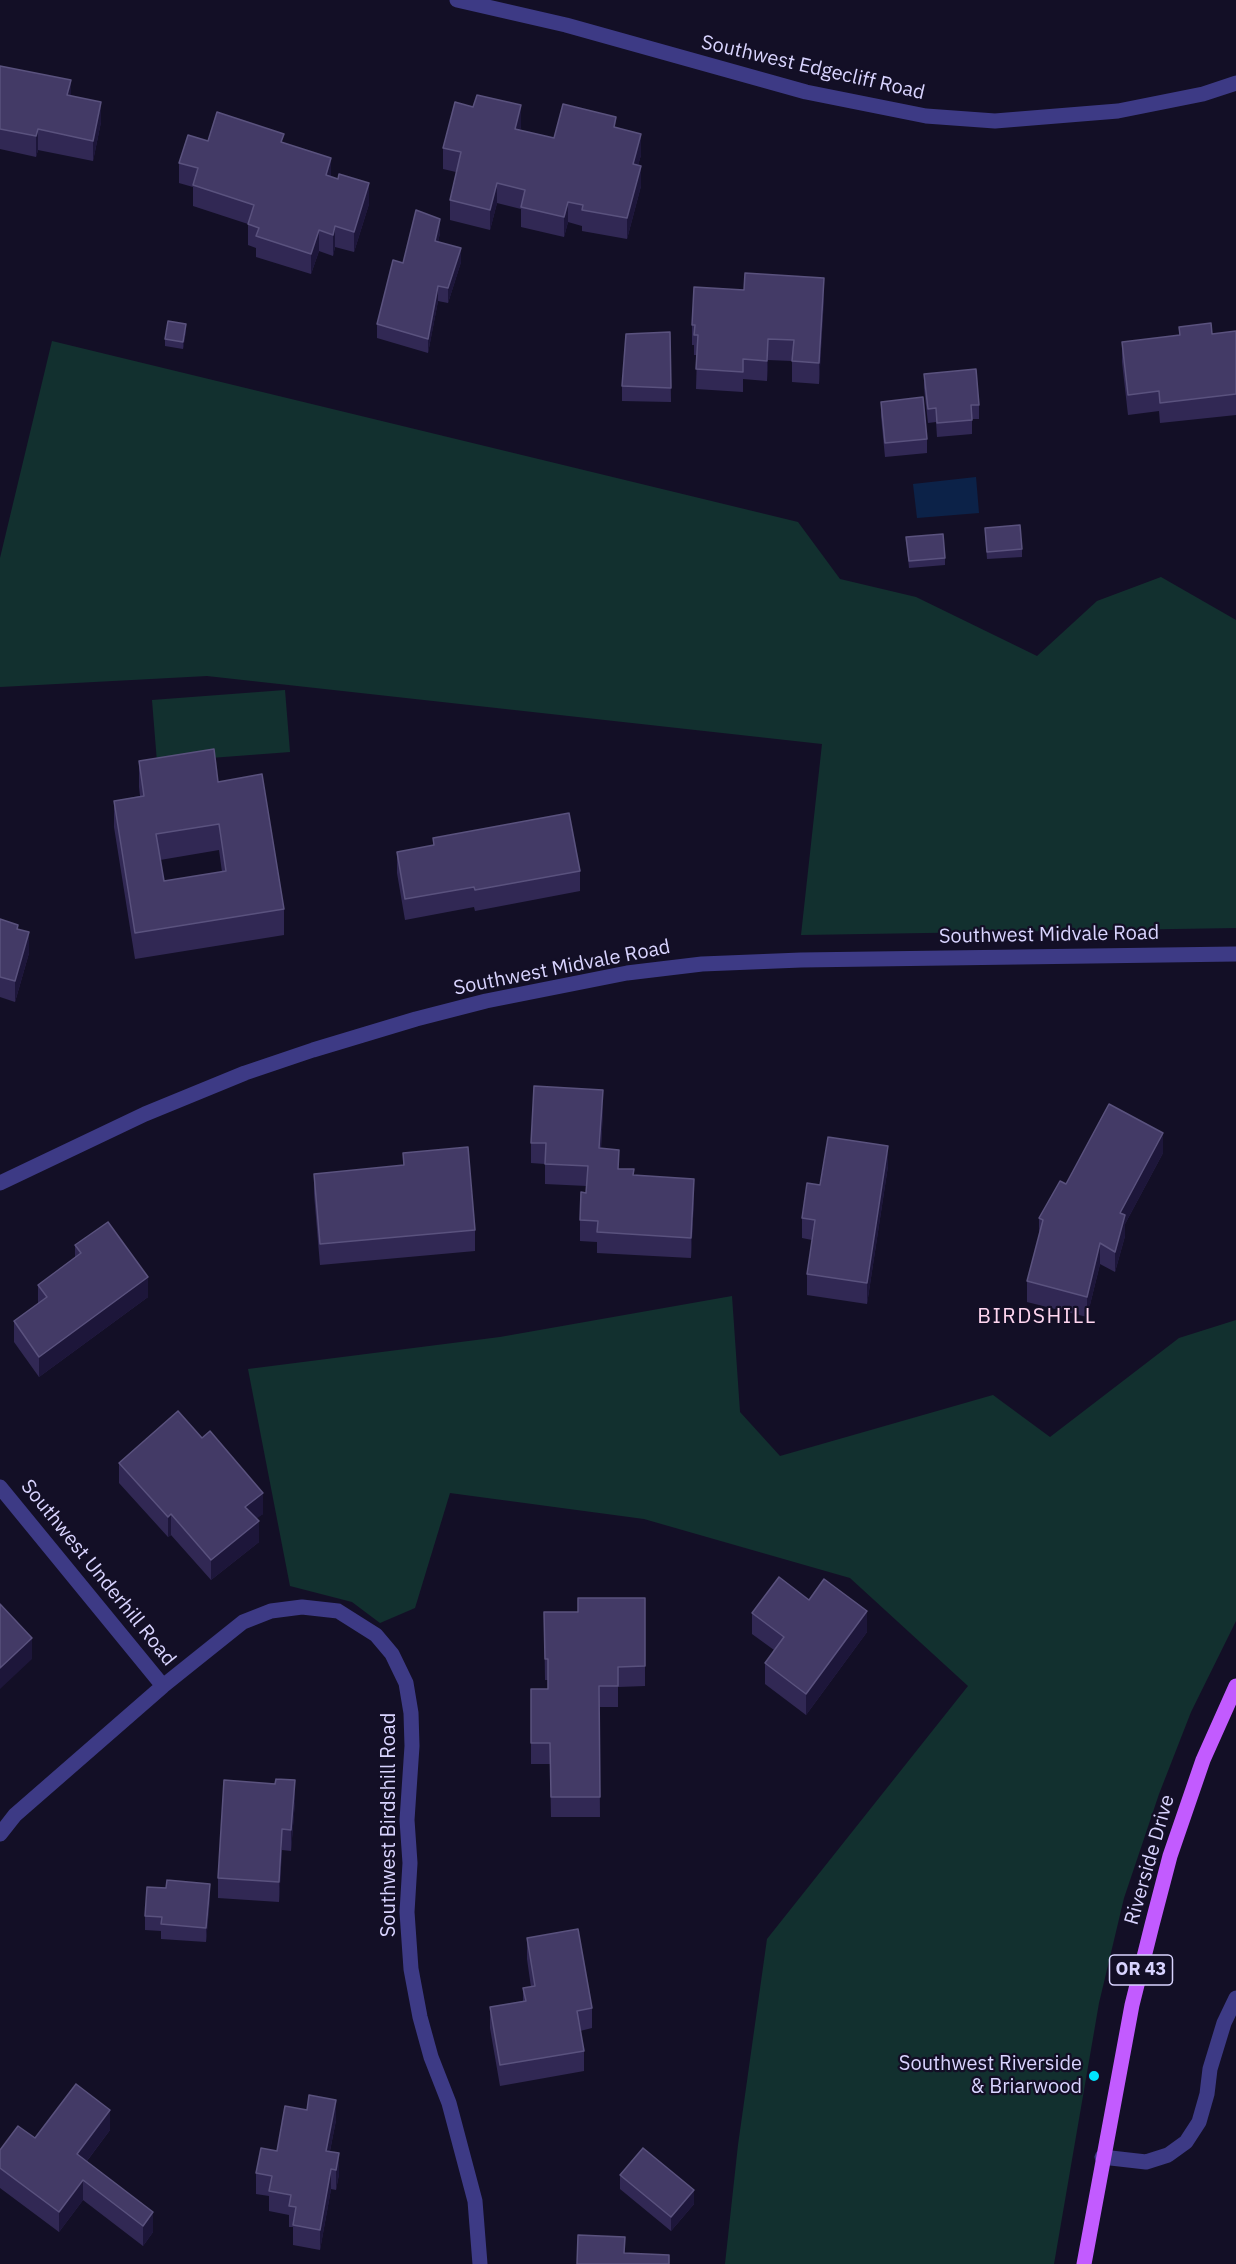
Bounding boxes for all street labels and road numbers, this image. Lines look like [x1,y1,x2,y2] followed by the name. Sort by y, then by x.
[699,31,927,105] street label: Southwest Edgecliff Road
[939,921,1159,949] street label: Southwest Midvale Road
[452,935,672,1001] street label: Southwest Midvale Road
[15,1475,181,1671] street label: Southwest Underhill Road
[377,1713,401,1937] street label: Southwest Birdshill Road
[1120,1792,1180,1928] street label: Riverside Drive
[1110,1955,1172,1985] road number: OR 43

